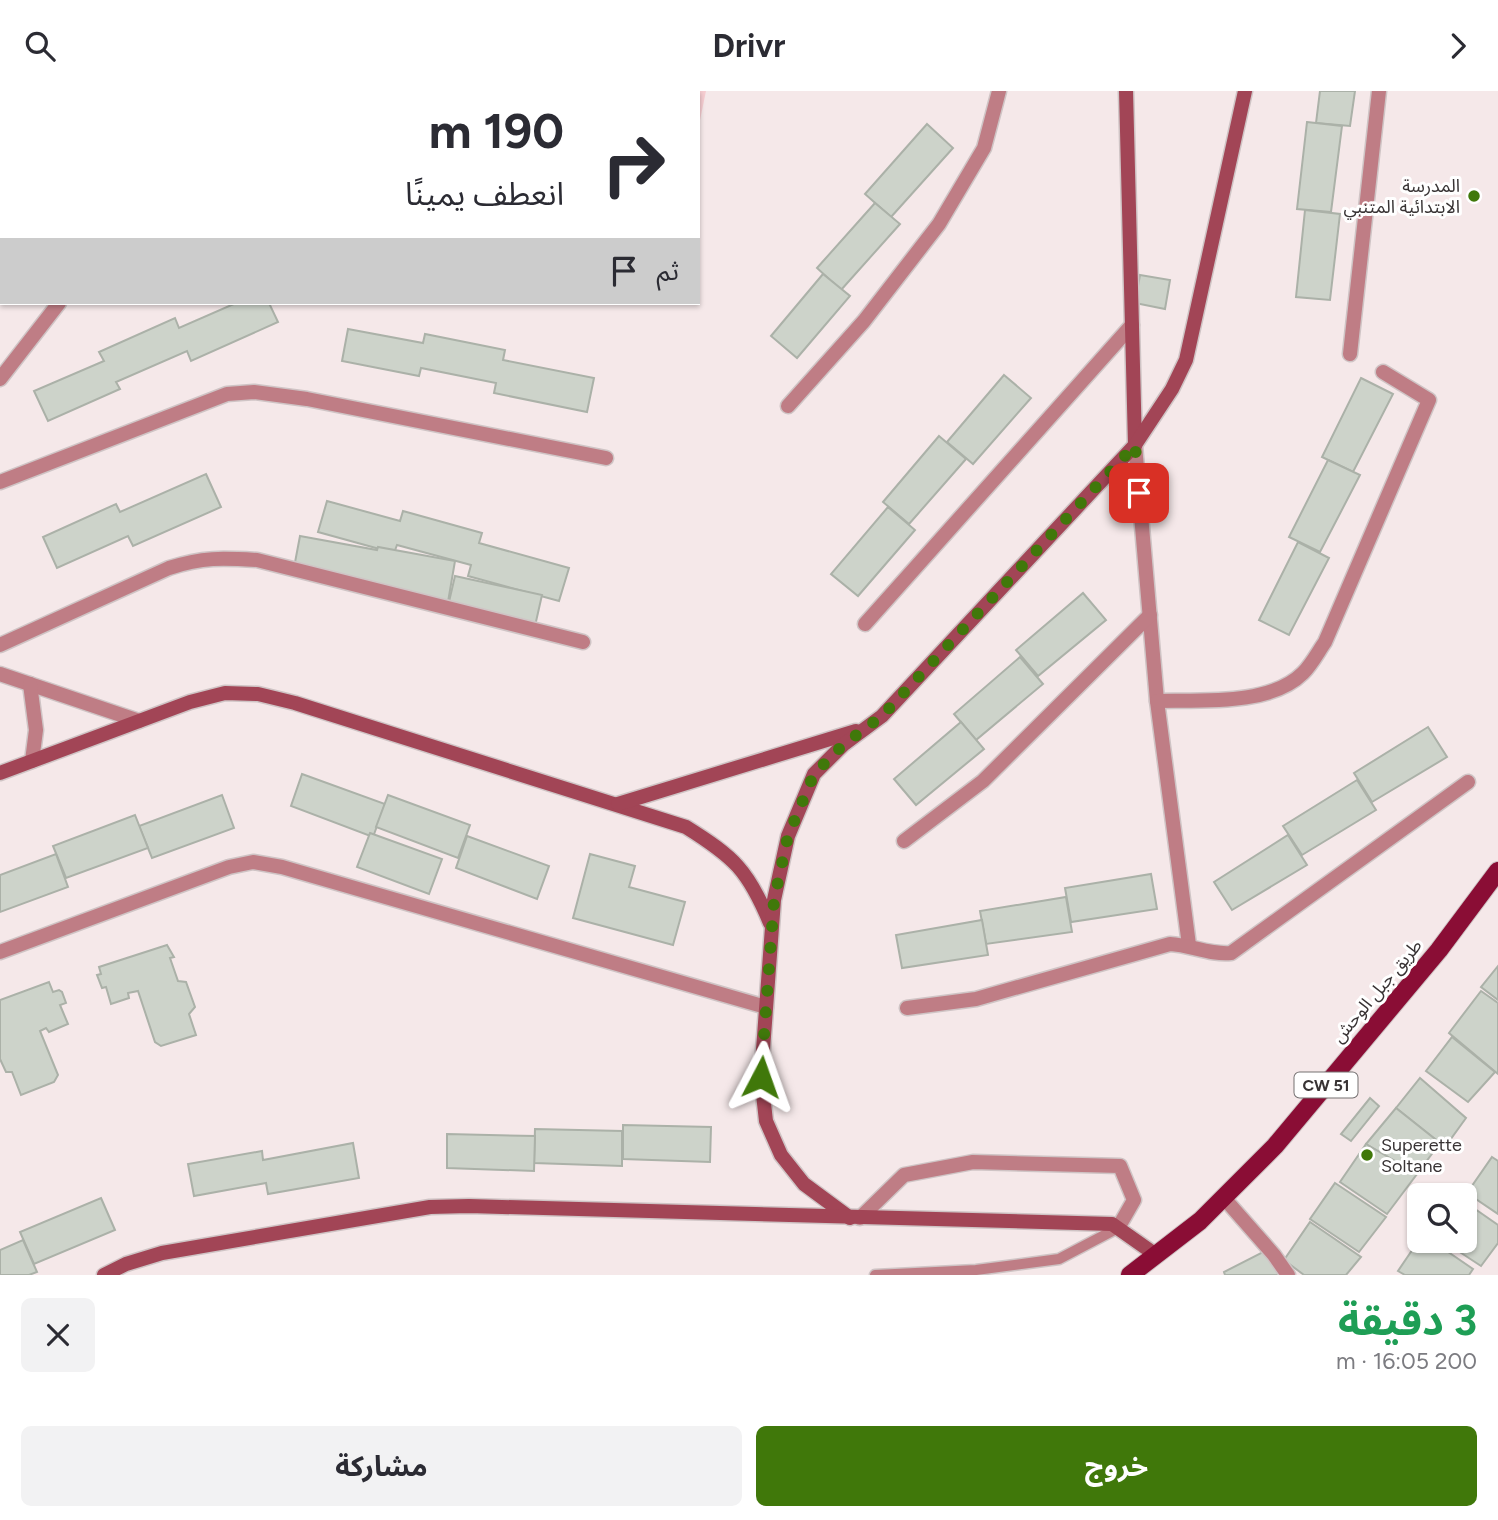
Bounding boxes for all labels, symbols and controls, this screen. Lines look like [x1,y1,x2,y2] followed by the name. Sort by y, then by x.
[21,27,59,65] icon: search
[713,27,785,65] text: Drivr
[1439,27,1477,65] icon: forward
[429,101,564,160] text: 190 m
[588,119,679,210] icon: right
[405,175,564,213] text: انعطف يمينًا
[1343,175,1460,220] place label: المدرسة الابتدائية المتنبي
[1466,188,1482,204] marker: المدرسة الابتدائية المتنبي
[605,252,643,290] icon: arrive
[657,255,679,287] text: ثم
[1109,463,1169,523] pin
[1120,474,1158,512] icon: arrive
[1327,935,1427,1047] street label: طريق جبل الوحش
[724,1040,798,1114] position arrow
[1294,1073,1358,1097] road number: CW 51
[1381,1134,1462,1177] place label: Superette Soltane
[1359,1147,1375,1163] marker: Superette Soltane
[1407,1183,1477,1253] map controls
[1407,1183,1477,1253] button: search
[1338,1295,1477,1346] text: 3 دقيقة
[21,1298,95,1372] button: close
[1336,1347,1477,1375] text: 200 m · 16:05
[21,1426,742,1506] button: مشاركة
[756,1426,1477,1506] button: خروج

